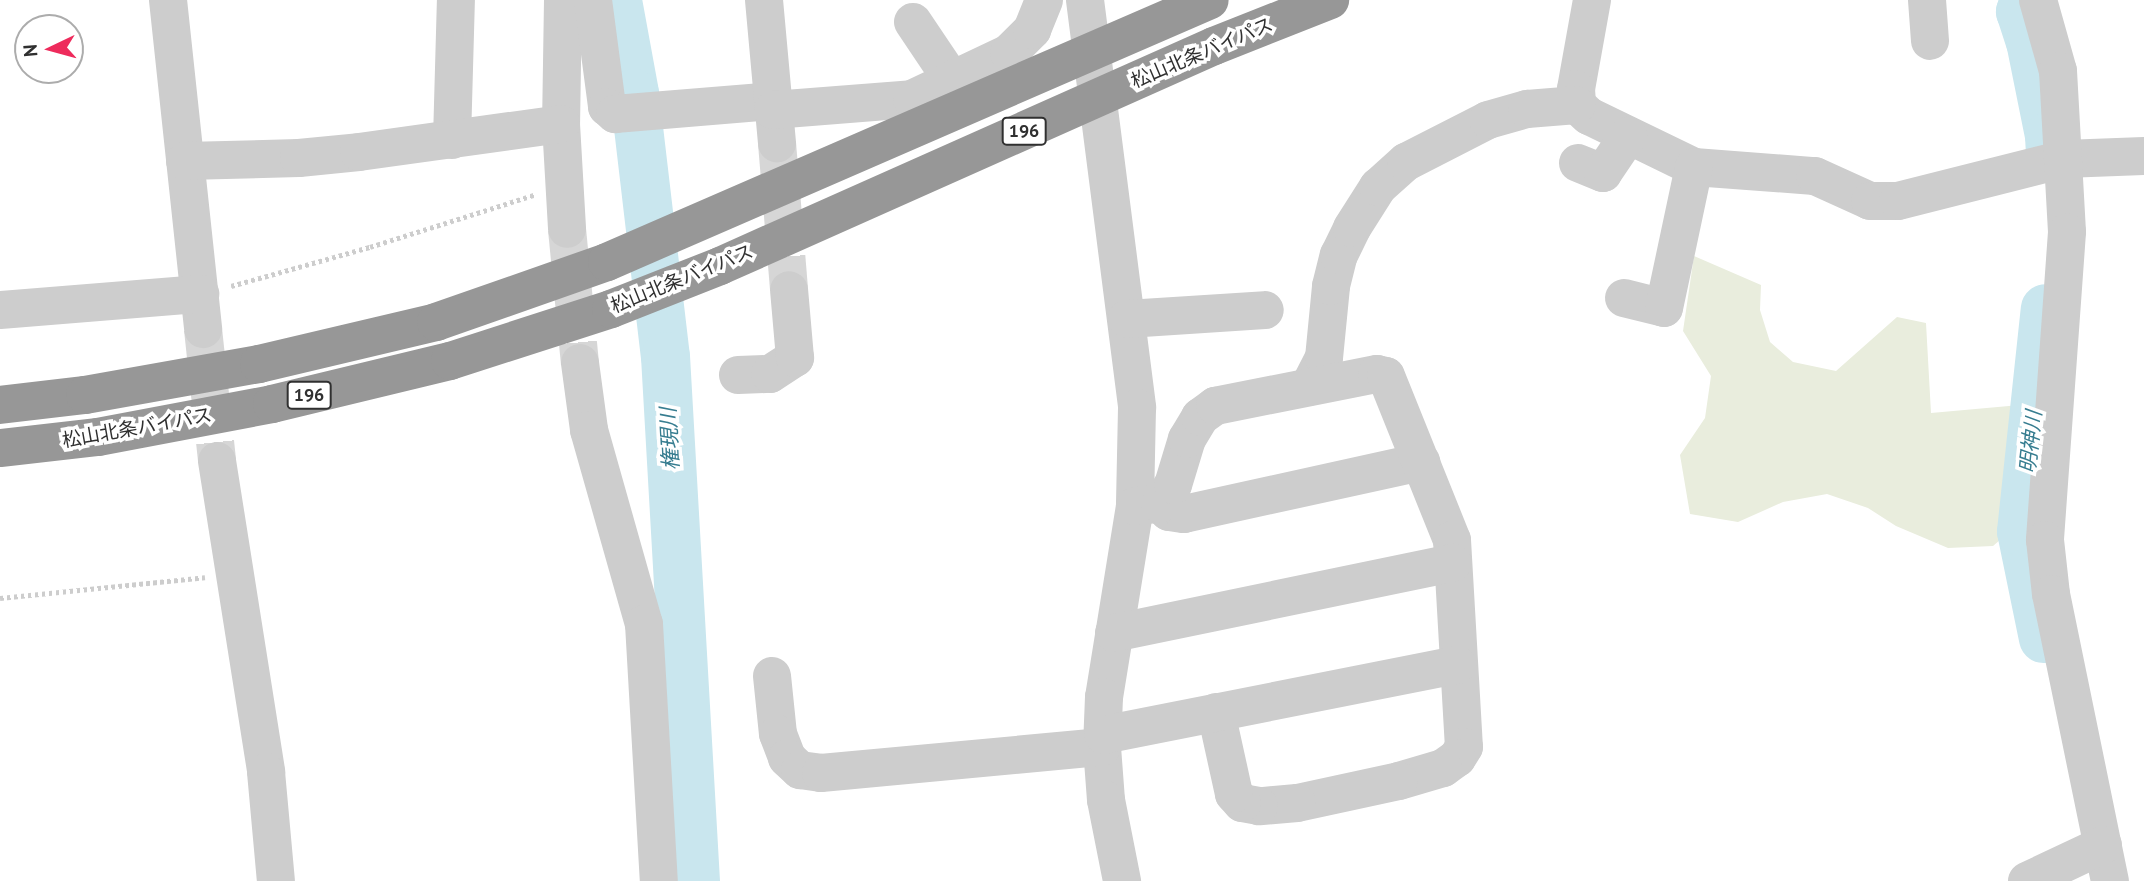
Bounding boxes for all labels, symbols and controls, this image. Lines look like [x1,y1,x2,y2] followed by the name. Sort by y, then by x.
[1128,13,1276,93] street label: 松山北条バイパス
[14,14,84,84] north arrow
[18,43,43,58] text: N
[1001,116,1047,146] road number: 196
[607,240,757,318] street label: 松山北条バイパス
[286,380,332,410] road number: 196
[60,404,214,452] street label: 松山北条バイパス
[656,407,684,471] water label: 権現川
[2015,409,2047,475] water label: 明神川

